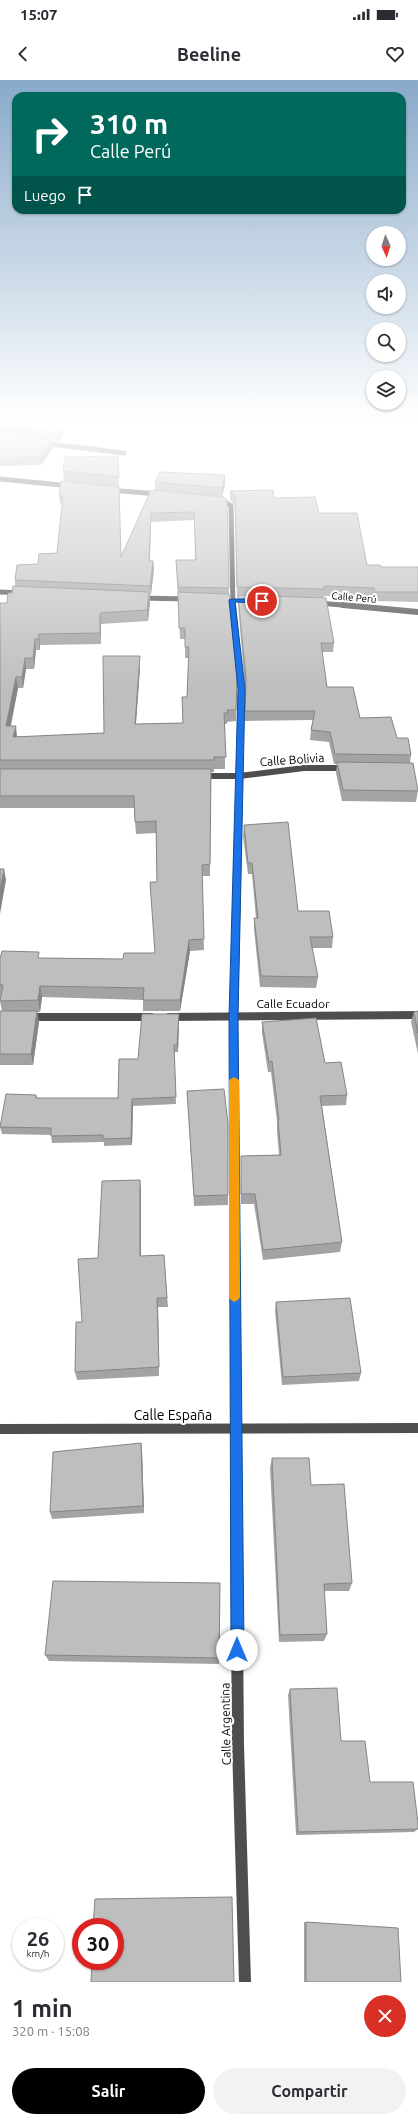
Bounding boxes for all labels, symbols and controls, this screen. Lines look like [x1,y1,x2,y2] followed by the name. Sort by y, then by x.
[20,6,58,23] text: 15:07
[12,43,34,65] icon: back
[384,43,406,65] icon: heart
[177,44,241,64] text: Beeline
[24,108,76,160] icon: right
[90,108,168,139] text: 310 m
[90,141,171,161] text: Calle Perú
[74,184,96,206] icon: arrive
[24,187,66,204] text: Luego
[366,226,406,266] north arrow
[366,226,406,410] map controls
[366,274,406,314] button: sound
[366,322,406,362] button: search
[366,370,406,410] button: layers
[245,584,279,618] pin
[251,590,273,612] icon: arrive
[331,590,377,605] street label: Calle Perú
[259,751,325,768] street label: Calle Bolivia
[256,997,330,1010] street label: Calle Ecuador
[134,1407,212,1423] street label: Calle España
[216,1629,258,1671] position arrow
[218,1683,233,1765] street label: Calle Argentina
[72,1918,124,1970] speed limit sign: 30
[27,1927,49,1950] text: 26
[26,1948,50,1959] text: km/h
[12,1995,73,2022] text: 1 min
[364,1995,406,2037] button: close
[12,2024,90,2038] text: 320 m · 15:08
[12,2068,205,2114] button: Salir
[213,2068,406,2114] button: Compartir

